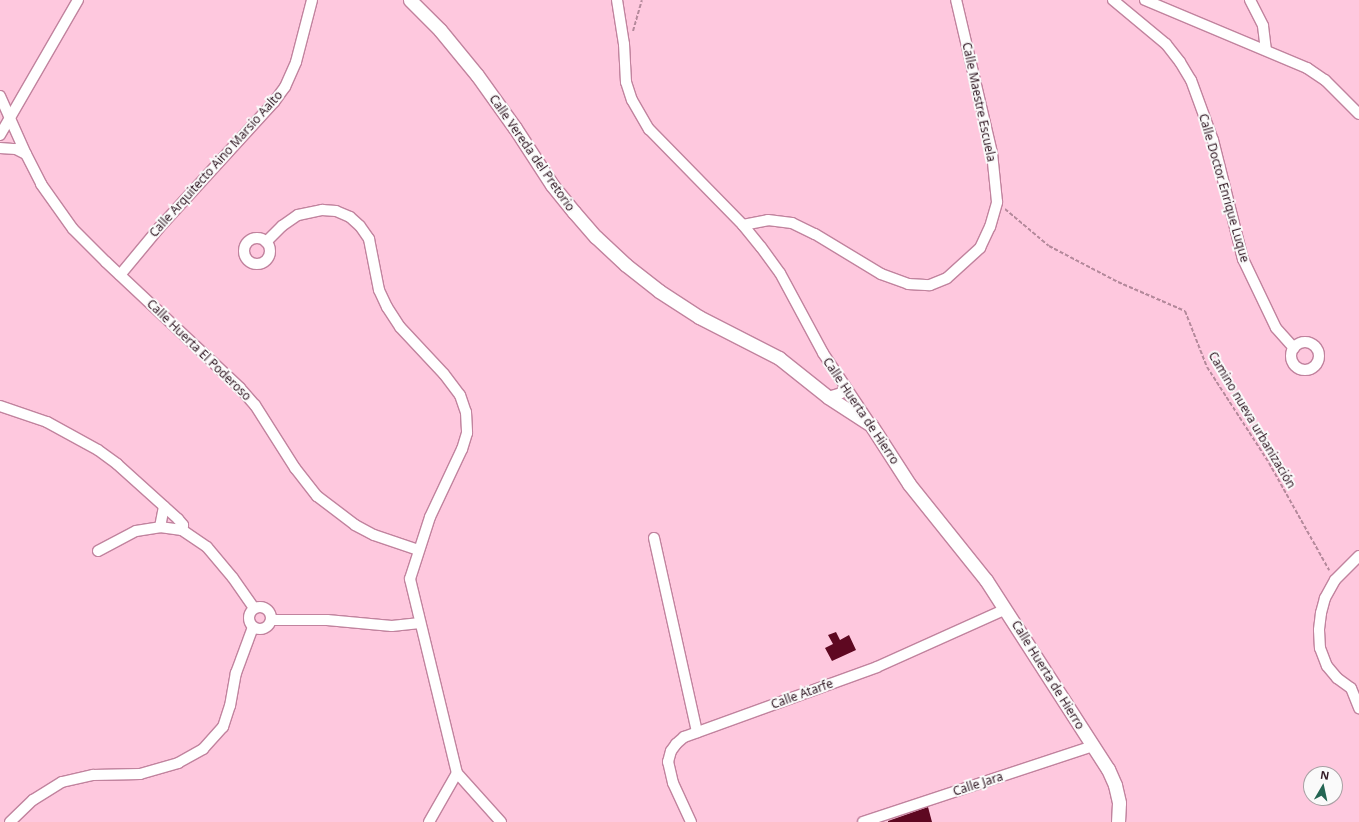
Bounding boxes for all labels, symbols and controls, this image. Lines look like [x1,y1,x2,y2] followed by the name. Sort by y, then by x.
[959,41,999,163] street label: Calle Maestre Escuela
[147,88,285,240] street label: Calle Arquitecto Aino Marsio Aalto
[486,92,578,214] street label: Calle Vereda del Pretorio
[1196,112,1252,264] street label: Calle Doctor Enrique Luque
[144,296,254,404] street label: Calle Huerta El Poderoso
[1205,349,1299,491] street label: Camino nueva urbanización
[820,355,902,467] street label: Calle Huerta de Hierro
[1009,618,1087,732] street label: Calle Huerta de Hierro
[769,676,835,712] street label: Calle Atarfe
[1303,766,1343,806] north arrow
[1319,767,1330,783] text: N
[951,769,1005,799] street label: Calle Jara

